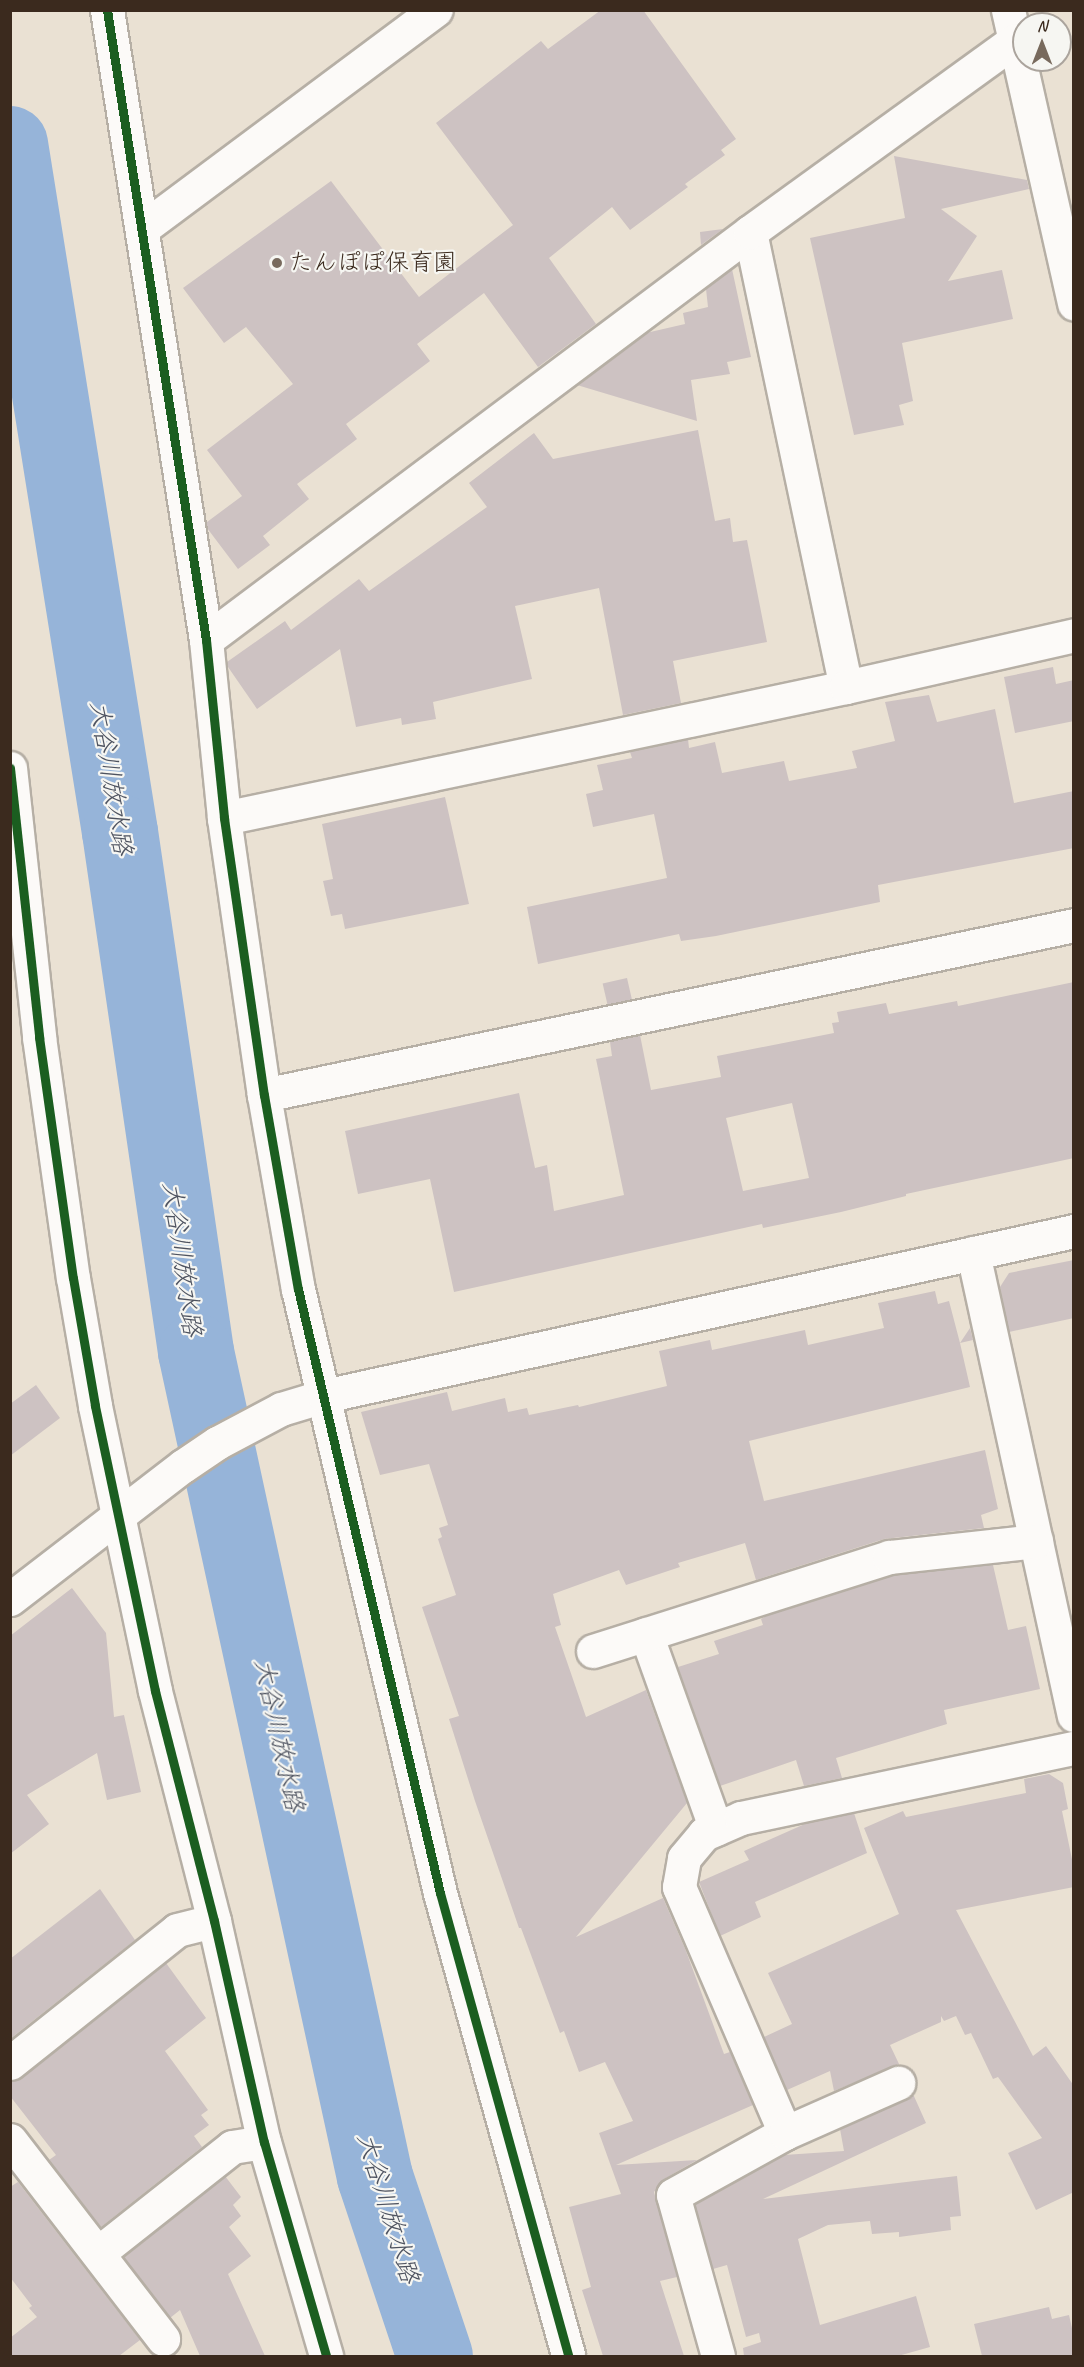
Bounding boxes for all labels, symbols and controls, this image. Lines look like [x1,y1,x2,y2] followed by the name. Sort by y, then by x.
[1012,12,1072,72] north arrow
[1037,16,1047,36] text: N
[289,249,457,277] place label: たんぽぽ保育園
[270,256,284,270] marker: たんぽぽ保育園
[83,699,139,857] water label: 大谷川放水路
[156,1180,208,1338] water label: 大谷川放水路
[248,1655,310,1815] water label: 大谷川放水路
[350,2129,426,2287] water label: 大谷川放水路

